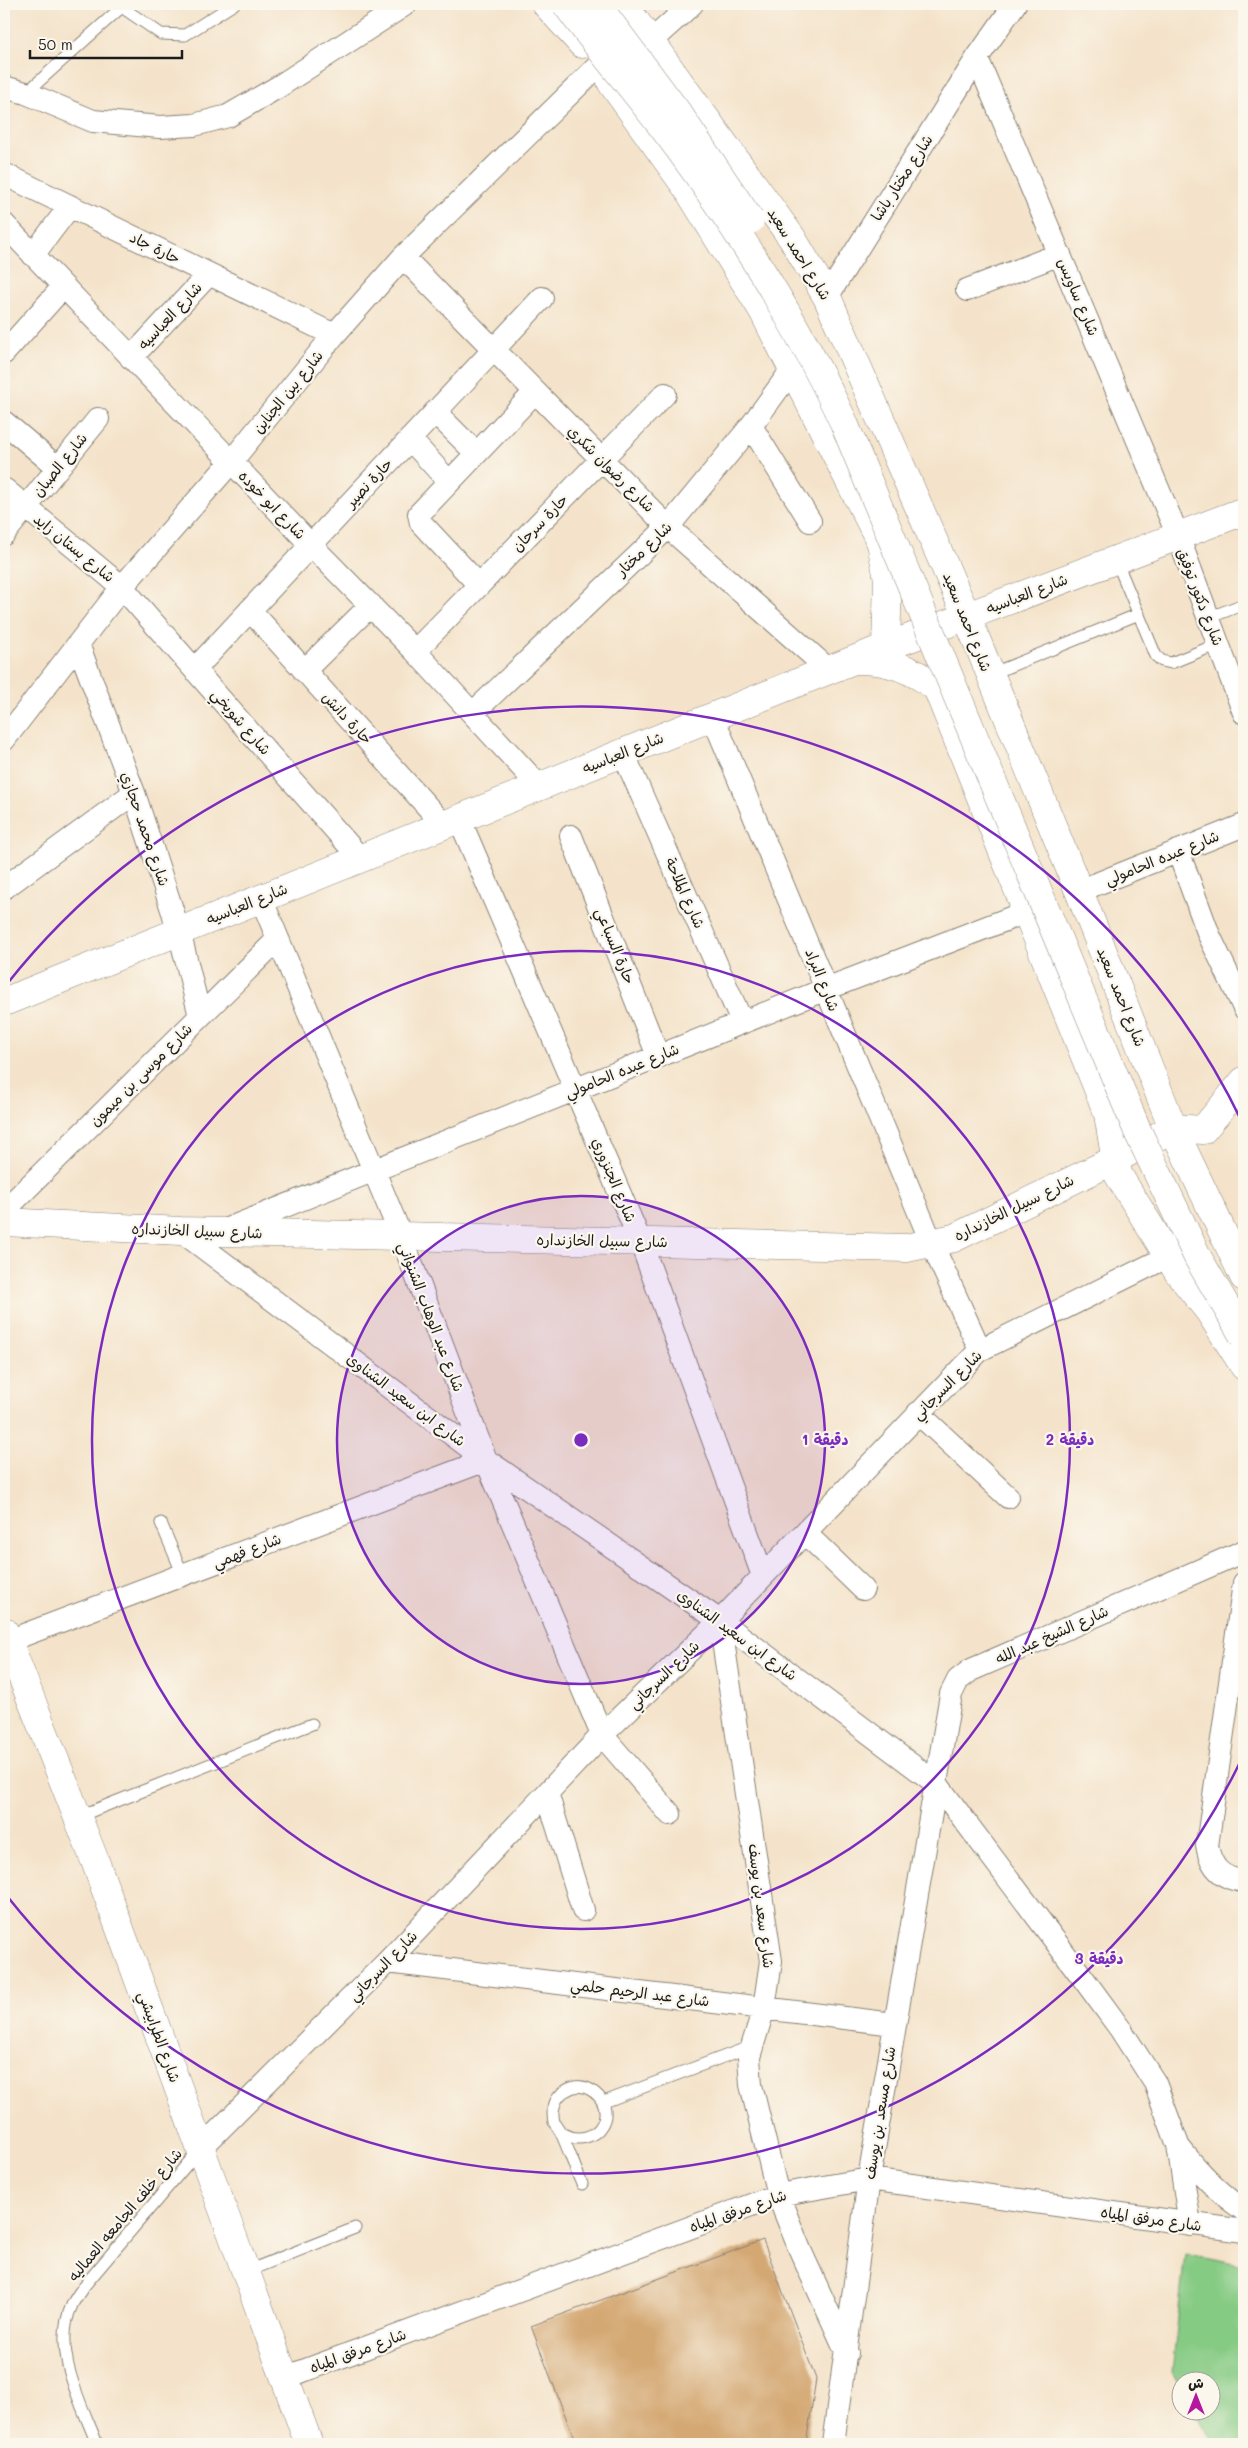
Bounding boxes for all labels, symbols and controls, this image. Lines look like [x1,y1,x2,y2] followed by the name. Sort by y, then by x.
[30,28,182,60] scale bar
[38,34,73,54] text: 50 m
[866,130,937,225] street label: شارع مختار باشا
[763,204,836,304] street label: شارع احمد سعيد
[127,226,184,268] street label: حارة جاد
[1053,255,1104,339] street label: شارع ساويس
[133,277,207,354] street label: شارع العباسيه
[248,346,328,438] street label: شارع بين الجناين
[562,420,660,518] street label: شارع رضوان شكري
[27,428,92,501] street label: شارع الصبان
[339,453,396,513] street label: حارة نصير
[234,465,311,544] street label: شارع ابو خوده
[507,489,572,555] street label: حارة سرحان
[29,508,119,587] street label: شارع بستان زايد
[610,517,676,581] street label: شارع مختار
[1172,545,1229,649] street label: شارع دكتور توفيق
[983,568,1071,619] street label: شارع العباسيه
[938,569,997,675] street label: شارع احمد سعيد
[205,684,276,761] street label: شارع شويخي
[318,687,377,748] street label: حارة دانش
[579,727,667,778] street label: شارع العباسيه
[115,769,175,889] street label: شارع محمد حجازي
[1102,825,1223,893] street label: شارع عبده الحامولي
[661,854,710,932] street label: شارع الملاحة
[203,878,291,929] street label: شارع العباسيه
[588,904,640,988] street label: حارة السباعي
[1092,944,1151,1050] street label: شارع احمد سعيد
[800,945,845,1014] street label: شارع البراد
[84,1018,197,1131] street label: شارع موسى بن ميمون
[562,1038,683,1106] street label: شارع عبده الحامولي
[586,1134,642,1226] street label: شارع الجنزوري
[950,1169,1077,1246] street label: شارع سبيل الخازنداره
[131,1218,263,1243] street label: شارع سبيل الخازنداره
[536,1229,668,1252] street label: شارع سبيل الخازنداره
[390,1239,470,1396] street label: شارع عبد الوهاب الشنواني
[907,1345,988,1426] street label: شارع السرجاني
[343,1348,470,1451] street label: شارع ابن سعيد الشناوى
[802,1429,848,1449] text: 1 دقيقة
[1046,1429,1094,1449] text: 2 دقيقة
[572,1431,590,1449] centre of rings
[210,1528,285,1576] street label: شارع فهمي
[673,1584,802,1685] street label: شارع ابن سعيد الشناوى
[992,1600,1112,1669] street label: شارع الشيخ عبد الله
[623,1635,706,1716] street label: شارع السرجاني
[743,1842,780,1969] street label: شارع سعد بن يوسف
[343,1925,424,2008] street label: شارع السرجاني
[1074,1948,1124,1968] text: 3 دقيقة
[569,1974,711,2014] street label: شارع عبد الرحيم حلمي
[130,1988,186,2086] street label: شارع الطرابيشي
[859,2045,900,2181] street label: شارع مسعد بن يوسف
[62,2143,187,2286] street label: شارع خلف الجامعه العماليه
[686,2184,789,2237] street label: شارع مرفق المياه
[1099,2201,1203,2236] street label: شارع مرفق المياه
[306,2323,409,2378] street label: شارع مرفق المياه
[1170,2370,1220,2420] north arrow
[1188,2373,1204,2392] text: ش

